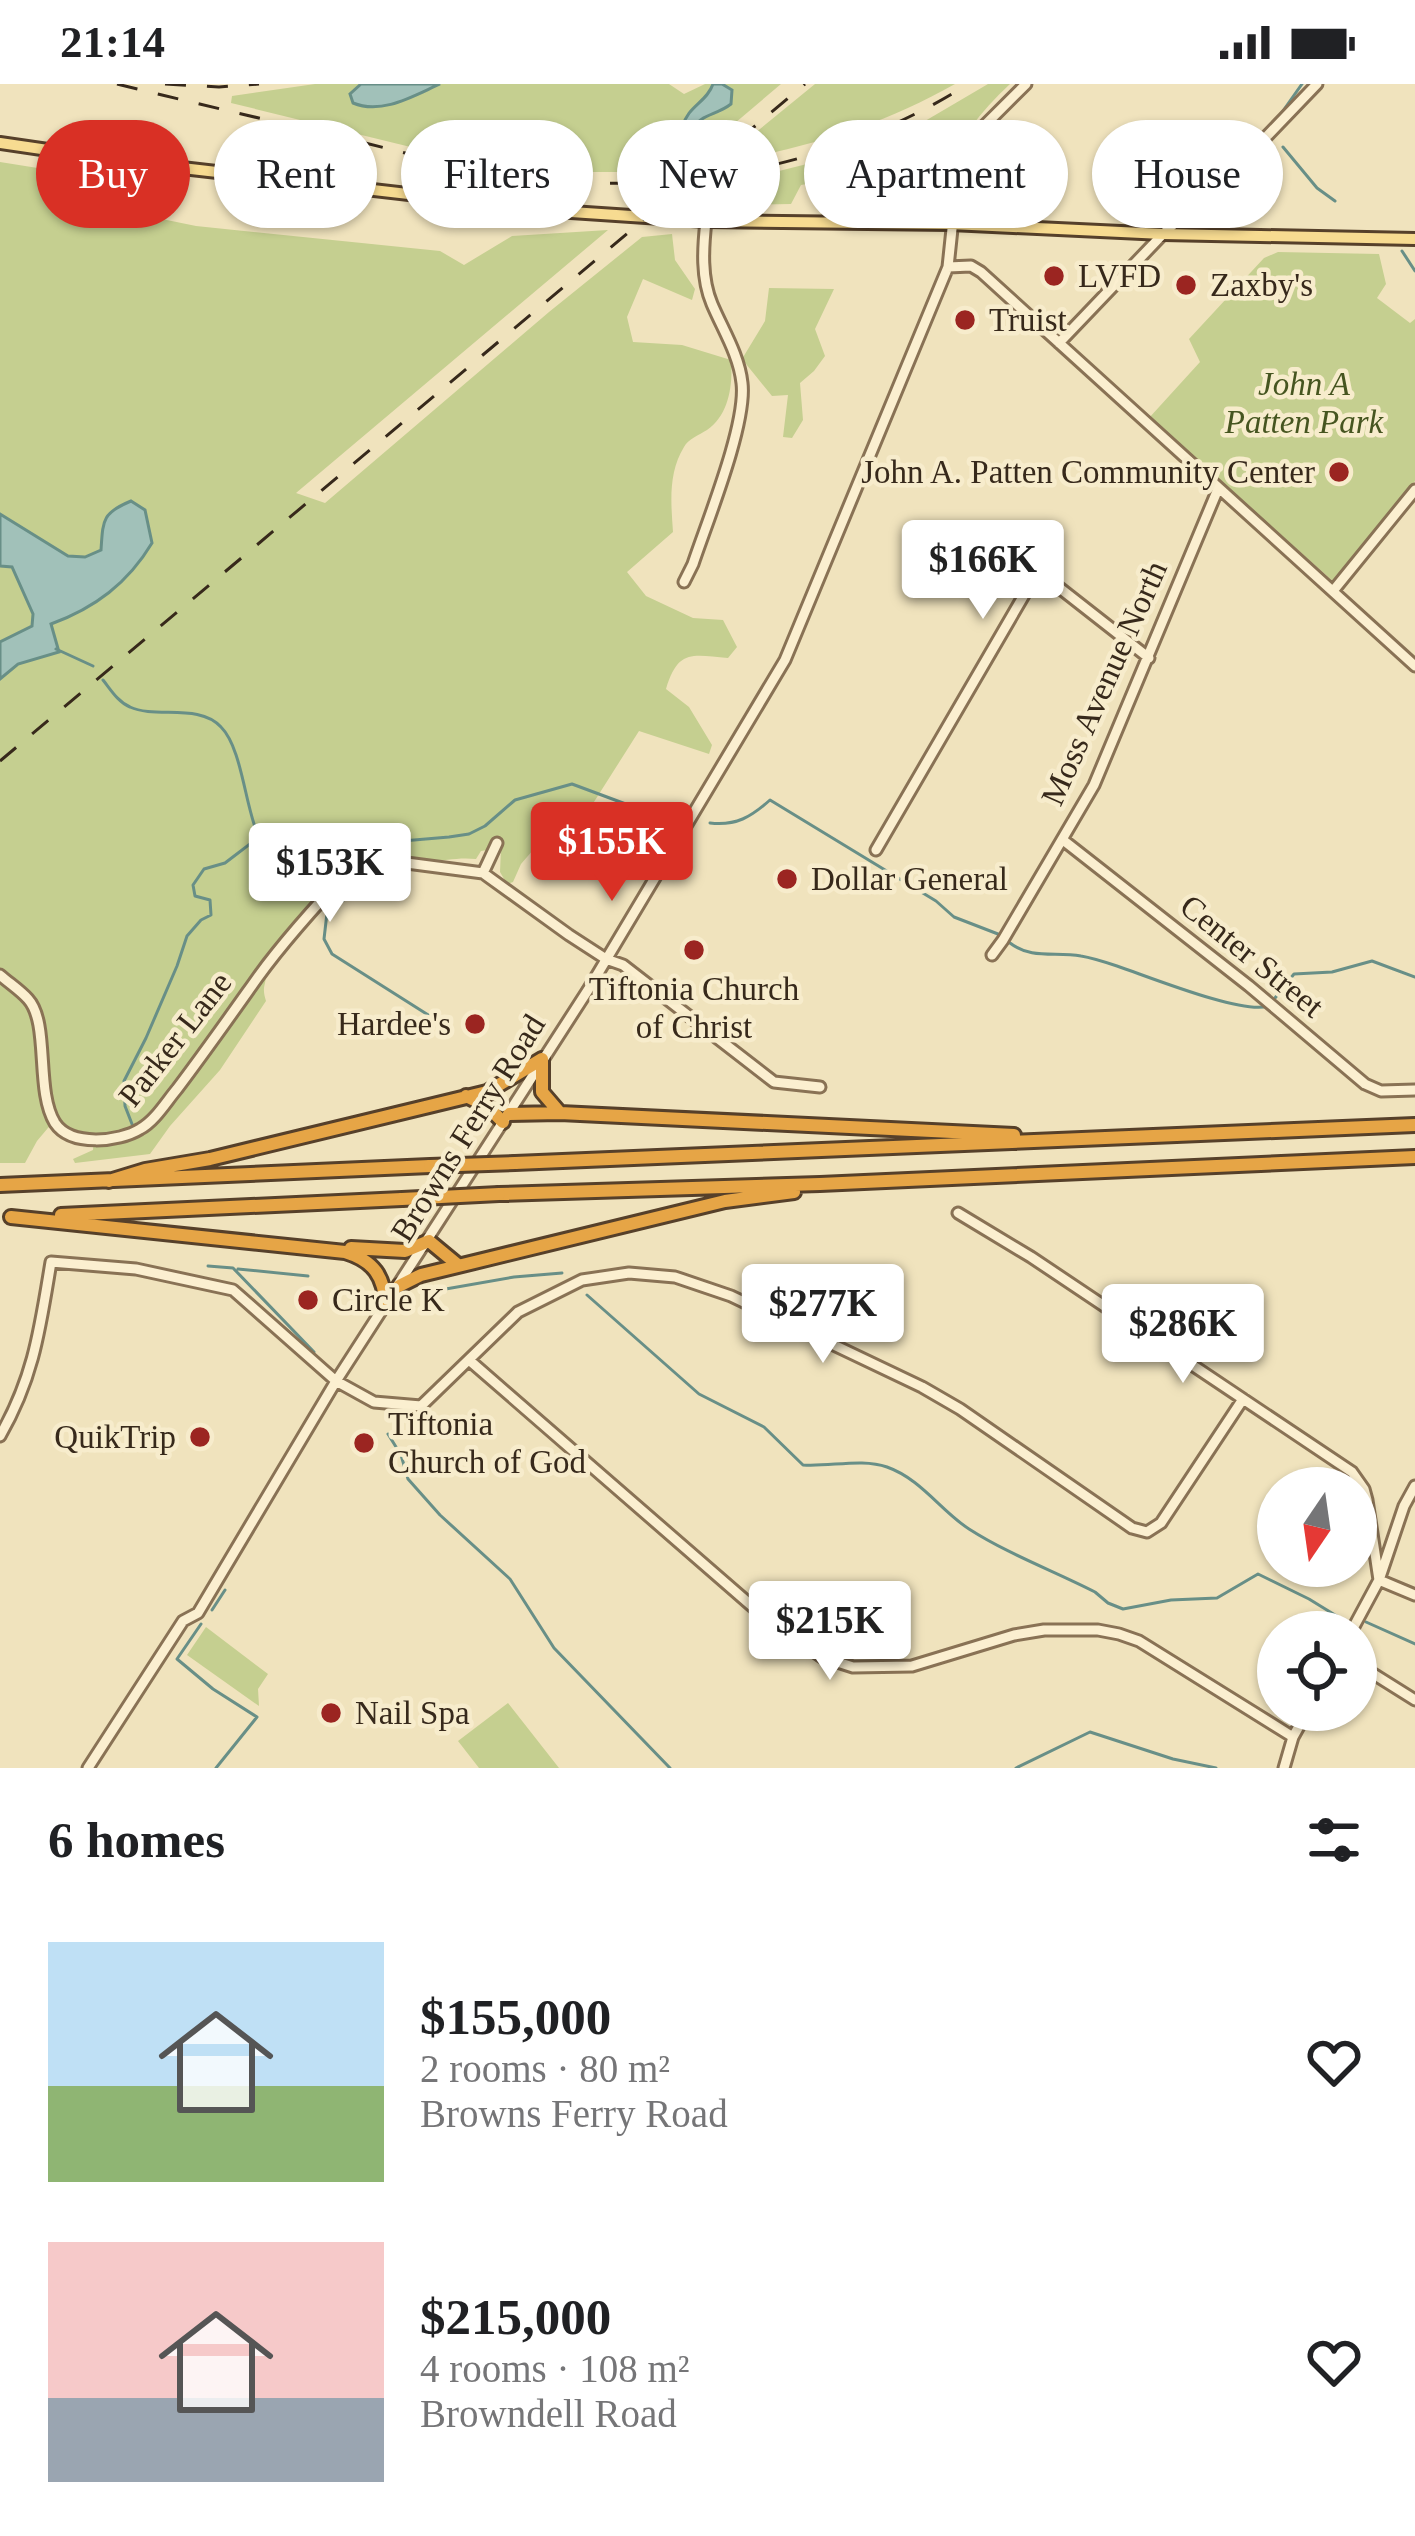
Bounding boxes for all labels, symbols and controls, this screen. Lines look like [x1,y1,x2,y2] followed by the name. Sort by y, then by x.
[60,17,165,67] text: 21:14
[36,120,190,228] chip: Buy
[214,120,377,228] chip: Rent
[401,120,593,228] chip: Filters
[617,120,780,228] chip: New
[804,120,1068,228] chip: Apartment
[1092,120,1283,228] chip: House
[1078,258,1161,294] place label: LVFD
[1041,263,1067,289] marker: LVFD
[1210,267,1313,303] place label: Zaxby's
[1173,272,1199,298] marker: Zaxby's
[989,302,1067,338] place label: Truist
[952,307,978,333] marker: Truist
[1224,366,1385,440] park label: John A Patten Park
[861,454,1315,490] place label: John A. Patten Community Center
[1326,459,1352,485] marker: John A. Patten Community Center
[899,520,1067,622] pin: $166K
[929,537,1037,580] text: $166K
[1034,555,1174,811] street label: Moss Avenue North
[528,802,696,904] pin: $155K
[558,819,666,862] text: $155K
[246,823,414,925] pin: $153K
[276,840,384,883] text: $153K
[811,861,1008,897] place label: Dollar General
[774,866,800,892] marker: Dollar General
[1173,888,1331,1024] street label: Center Street
[681,937,707,963] marker: Tiftonia Church of Christ
[111,965,239,1113] street label: Parker Lane
[589,971,800,1045] place label: Tiftonia Church of Christ
[337,1006,451,1042] place label: Hardee's
[384,1008,553,1248] street label: Browns Ferry Road
[462,1011,488,1037] marker: Hardee's
[739,1264,907,1366] pin: $277K
[769,1281,877,1324] text: $277K
[332,1282,445,1318] place label: Circle K
[1099,1284,1267,1386] pin: $286K
[295,1287,321,1313] marker: Circle K
[1129,1301,1237,1344] text: $286K
[388,1406,586,1480] place label: Tiftonia Church of God
[54,1419,176,1455] place label: QuikTrip
[187,1424,213,1450] marker: QuikTrip
[351,1430,377,1456] marker: Tiftonia Church of God
[1257,1467,1377,1587] north arrow
[1257,1467,1377,1731] map controls
[746,1581,914,1683] pin: $215K
[776,1598,884,1641] text: $215K
[1257,1611,1377,1731] button: locate
[355,1695,470,1731] place label: Nail Spa
[318,1700,344,1726] marker: Nail Spa
[1301,1807,1367,1873] icon: filters
[48,1812,225,1868] text: 6 homes
[420,1989,611,2045] text: $155,000
[144,1990,288,2134] icon: home
[1301,2029,1367,2095] icon: heart
[420,2047,670,2090] text: 2 rooms · 80 m²
[420,2092,728,2135] text: Browns Ferry Road
[420,2289,611,2345] text: $215,000
[144,2290,288,2434] icon: home
[1301,2329,1367,2395] icon: heart
[420,2347,690,2390] text: 4 rooms · 108 m²
[420,2392,677,2435] text: Browndell Road

